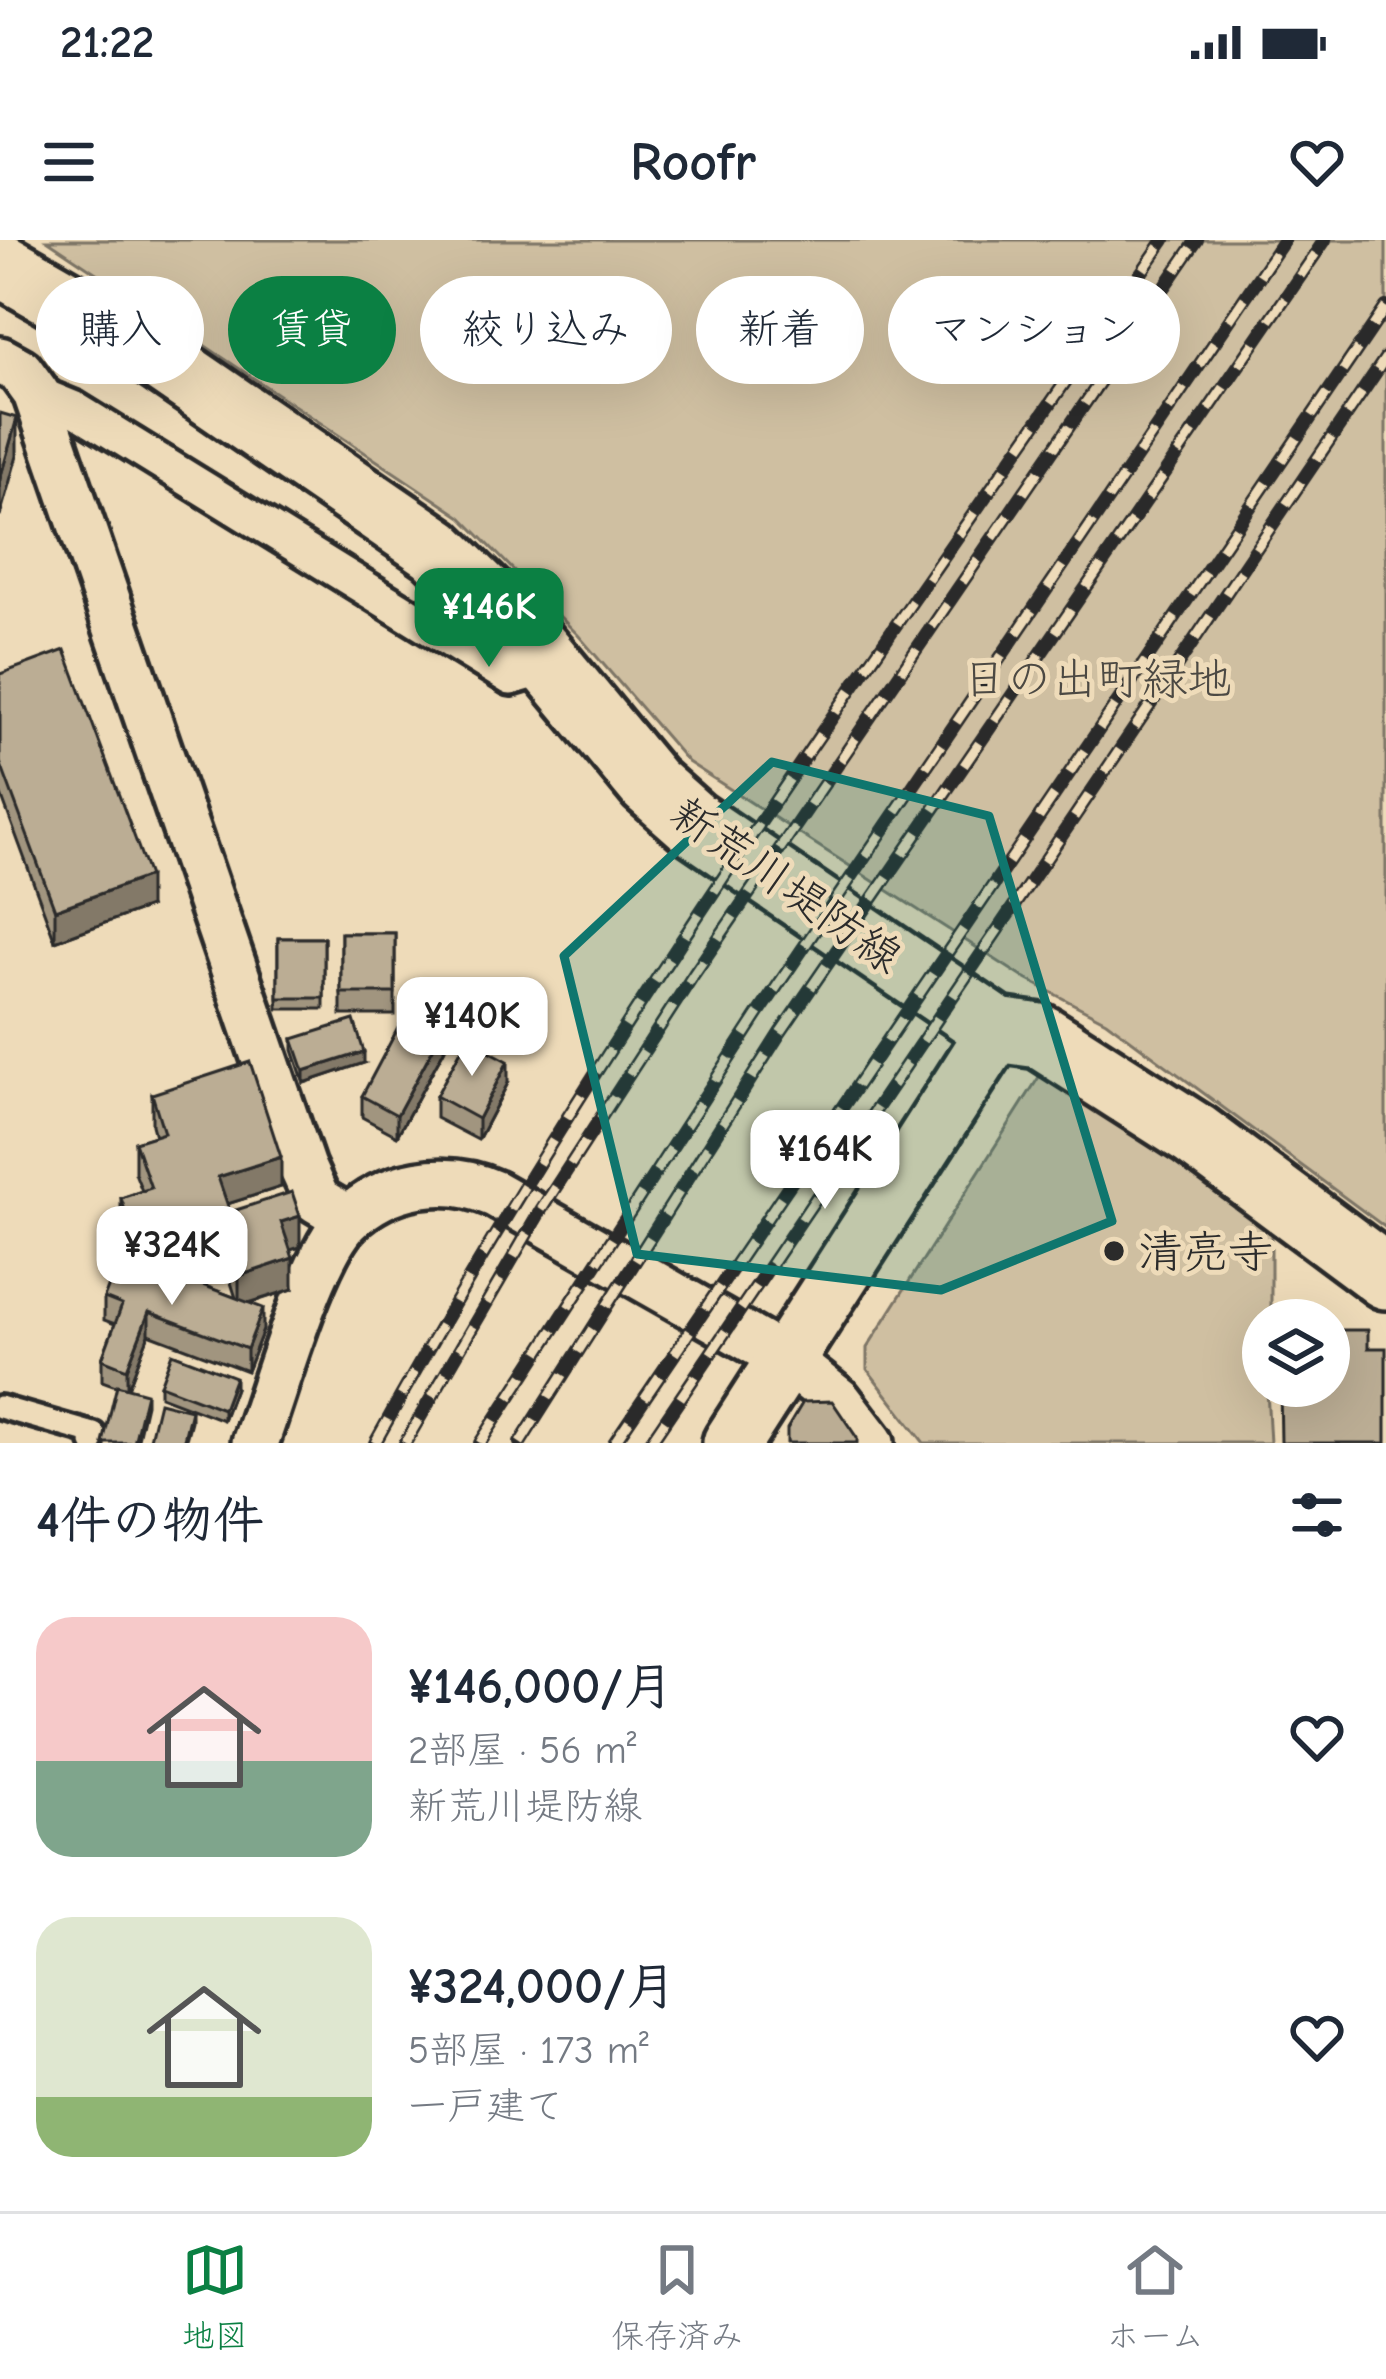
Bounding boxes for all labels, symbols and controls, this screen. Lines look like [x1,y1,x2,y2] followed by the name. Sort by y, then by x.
[60,16,154,68] text: 21:22
[36,129,102,195] icon: menu
[1284,129,1350,195] icon: heart
[630,131,756,194] text: Roofr
[36,276,204,384] chip: 購入
[228,276,396,384] chip: 賃貸
[420,276,672,384] chip: 絞り込み
[696,276,864,384] chip: 新着
[888,276,1180,384] chip: マンション
[405,568,573,670] pin: ¥146K
[442,584,536,629] text: ¥146K
[962,653,1232,705] park label: 日の出町緑地
[661,786,912,984] street label: 新荒川堤防線
[388,977,556,1079] pin: ¥140K
[424,993,520,1038] text: ¥140K
[741,1110,909,1212] pin: ¥164K
[777,1126,873,1171] text: ¥164K
[88,1206,256,1308] pin: ¥324K
[124,1222,220,1267] text: ¥324K
[1138,1226,1273,1278] place label: 清亮寺
[1101,1238,1127,1264] marker: 清亮寺
[1242,1299,1350,1407] map controls
[1242,1299,1350,1407] button: layers
[1284,1482,1350,1548] icon: filters
[36,1491,264,1550] text: 4件の物件
[408,1657,674,1716] text: ¥146,000/月
[132,1665,276,1809] icon: home
[1284,1704,1350,1770] icon: heart
[408,1728,637,1773] text: 2部屋 · 56 m²
[408,1784,642,1829] text: 新荒川堤防線
[408,1957,677,2016] text: ¥324,000/月
[132,1965,276,2109] icon: home
[1284,2004,1350,2070] icon: heart
[408,2028,649,2073] text: 5部屋 · 173 m²
[408,2084,564,2129] text: 一戸建て
[182,2237,248,2357] tab: 地図
[611,2237,743,2357] tab: 保存済み
[1107,2237,1204,2357] tab: ホーム

